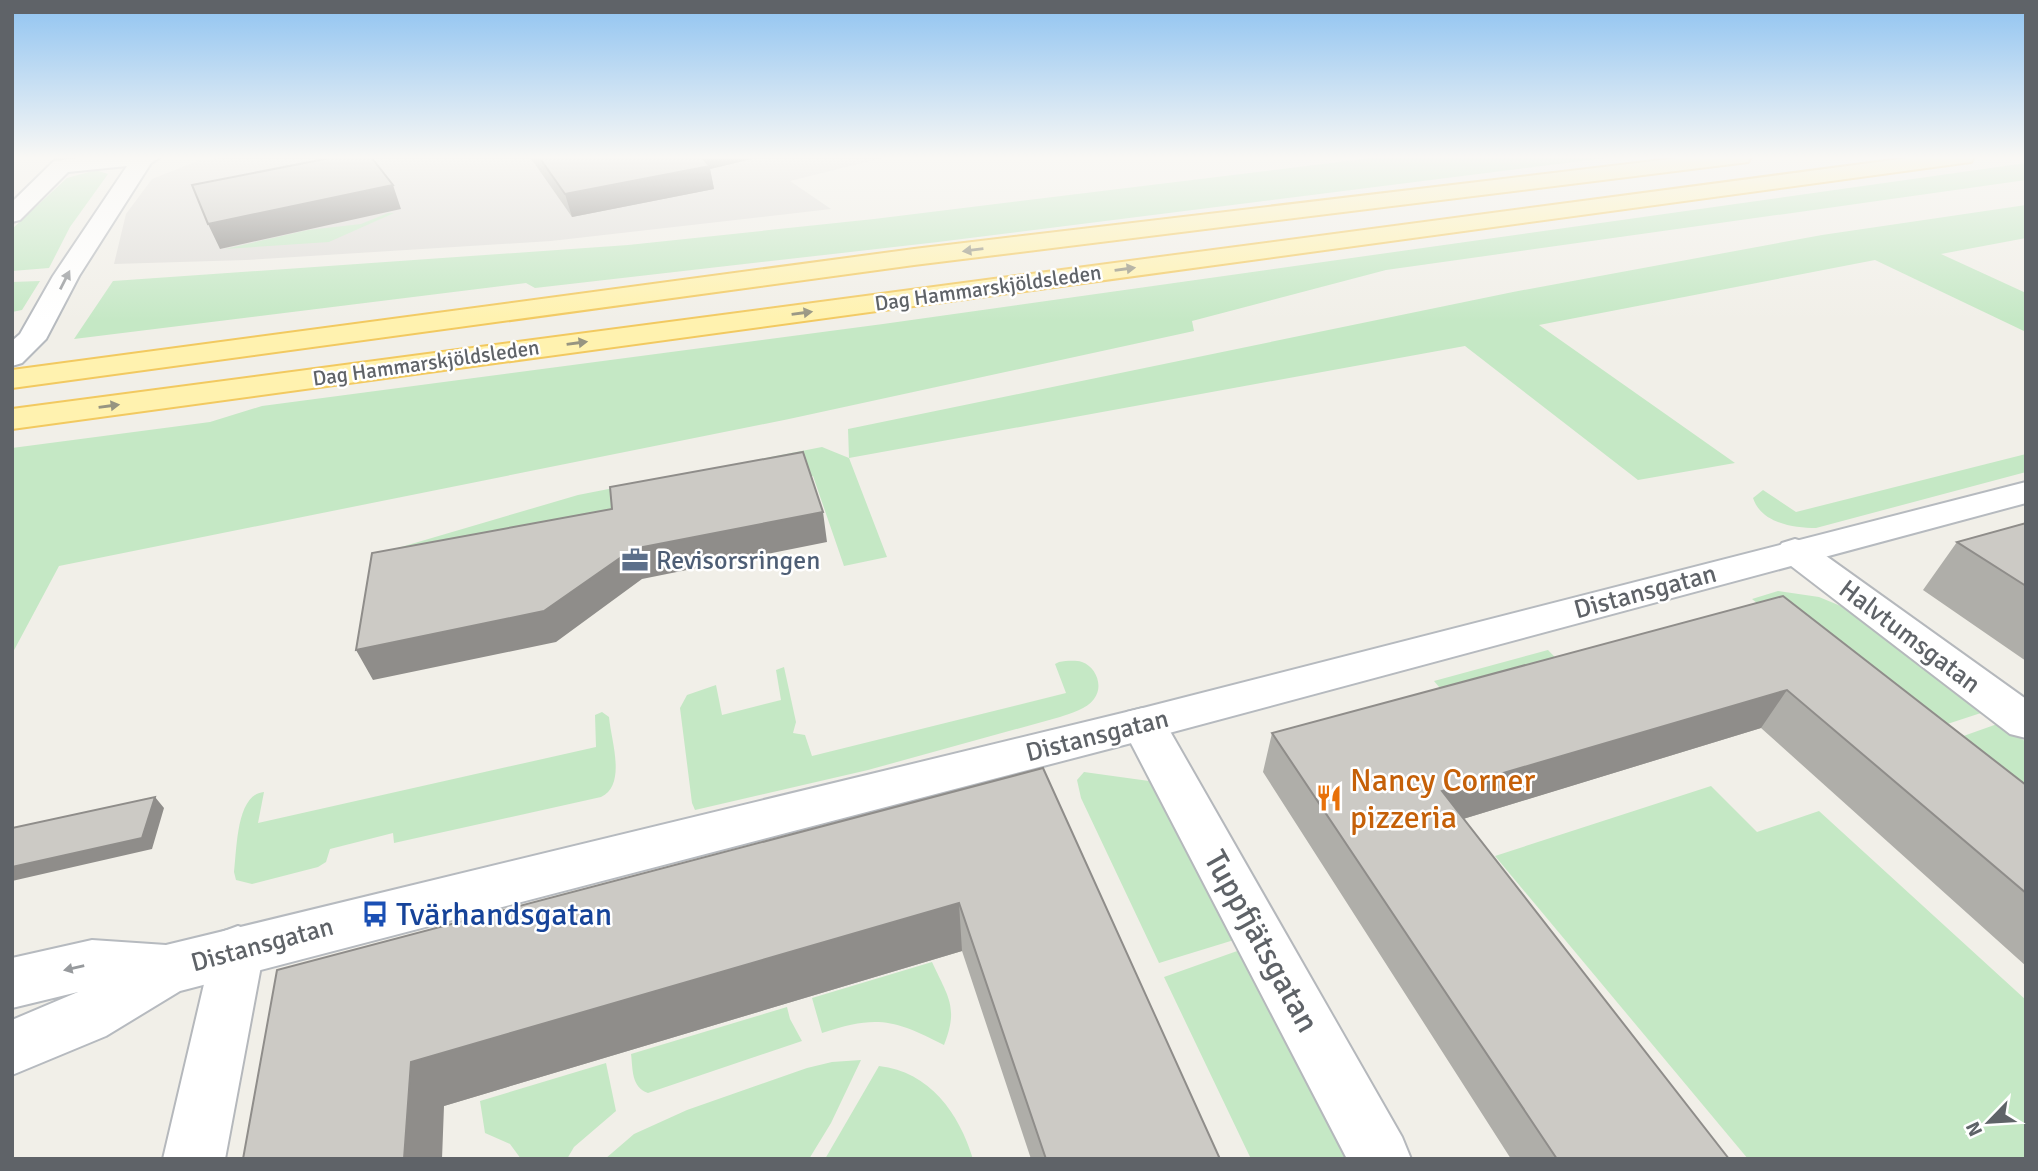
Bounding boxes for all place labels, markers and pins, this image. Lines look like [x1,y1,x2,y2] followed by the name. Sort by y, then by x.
[620,545,650,575] office icon: Revisorsringen
[656,545,821,577] place label: Revisorsringen
[1350,761,1535,837] place label: Nancy Corner pizzeria
[1314,783,1344,813] restaurant icon: Nancy Corner pizzeria
[396,895,612,934] place label: Tvärhandsgatan
[360,899,390,929] bus stop icon: Tvärhandsgatan

